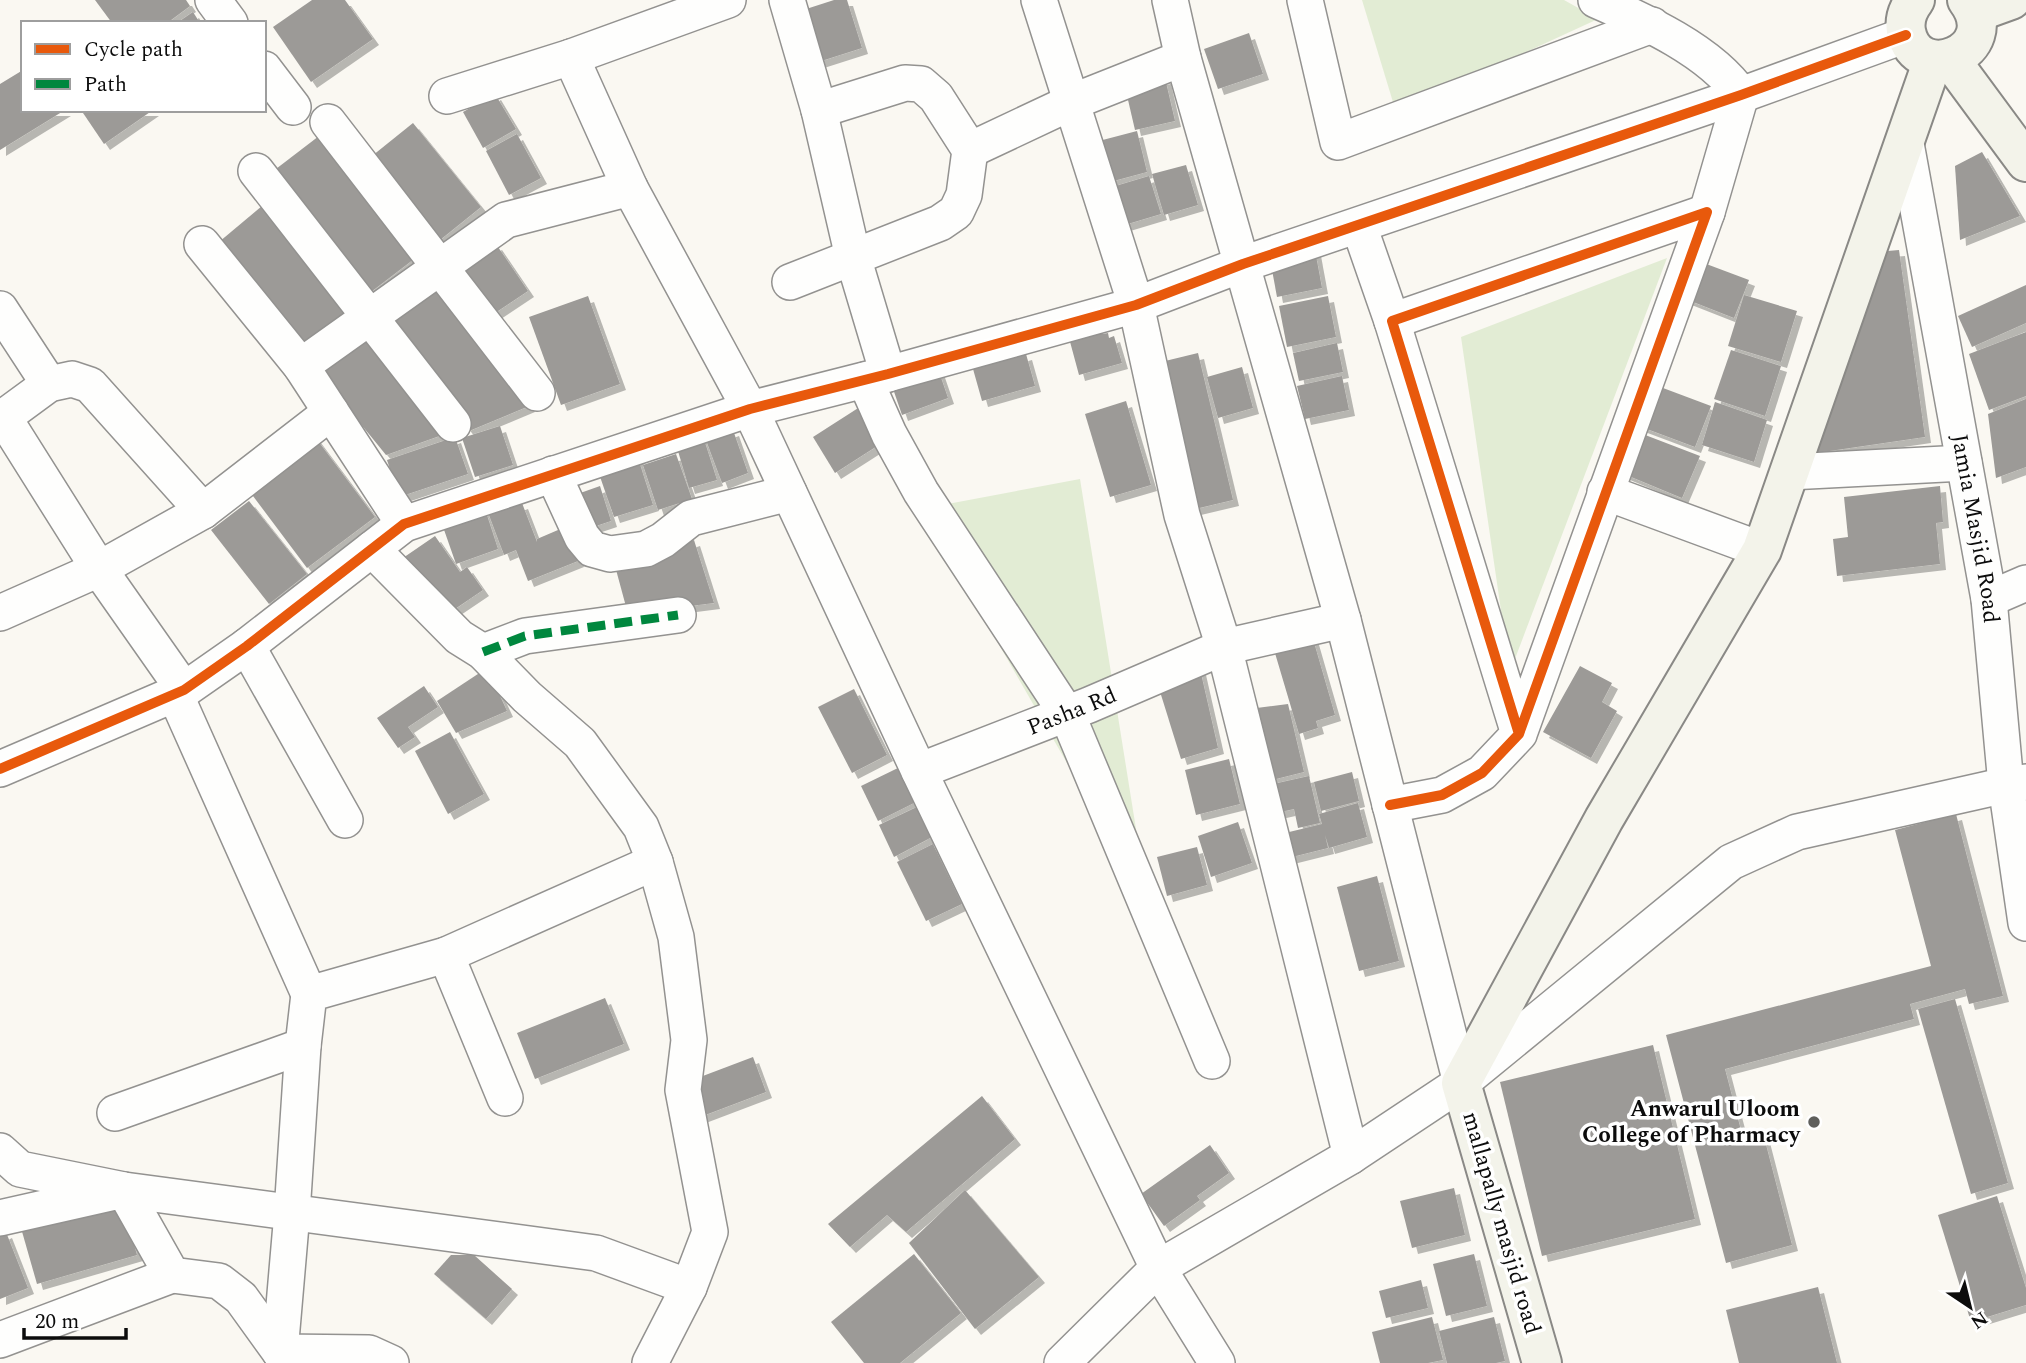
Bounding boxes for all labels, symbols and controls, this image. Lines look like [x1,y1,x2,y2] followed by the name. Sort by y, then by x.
[21,21,266,112] legend
[84,34,183,66] text: Cycle path
[84,69,127,101] text: Path
[1942,431,2009,625] street label: Jamia Masjid Road
[1022,678,1122,745] street label: Pasha Rd
[1582,1092,1801,1153] place label: Anwarul Uloom College of Pharmacy
[1453,1108,1550,1338] street label: mallapally masjid road
[1806,1114,1822,1130] marker: Anwarul Uloom College of Pharmacy
[1935,1272,2005,1342] north arrow
[24,1296,126,1340] scale bar
[1964,1303,1994,1336] text: N
[35,1306,79,1338] text: 20 m

